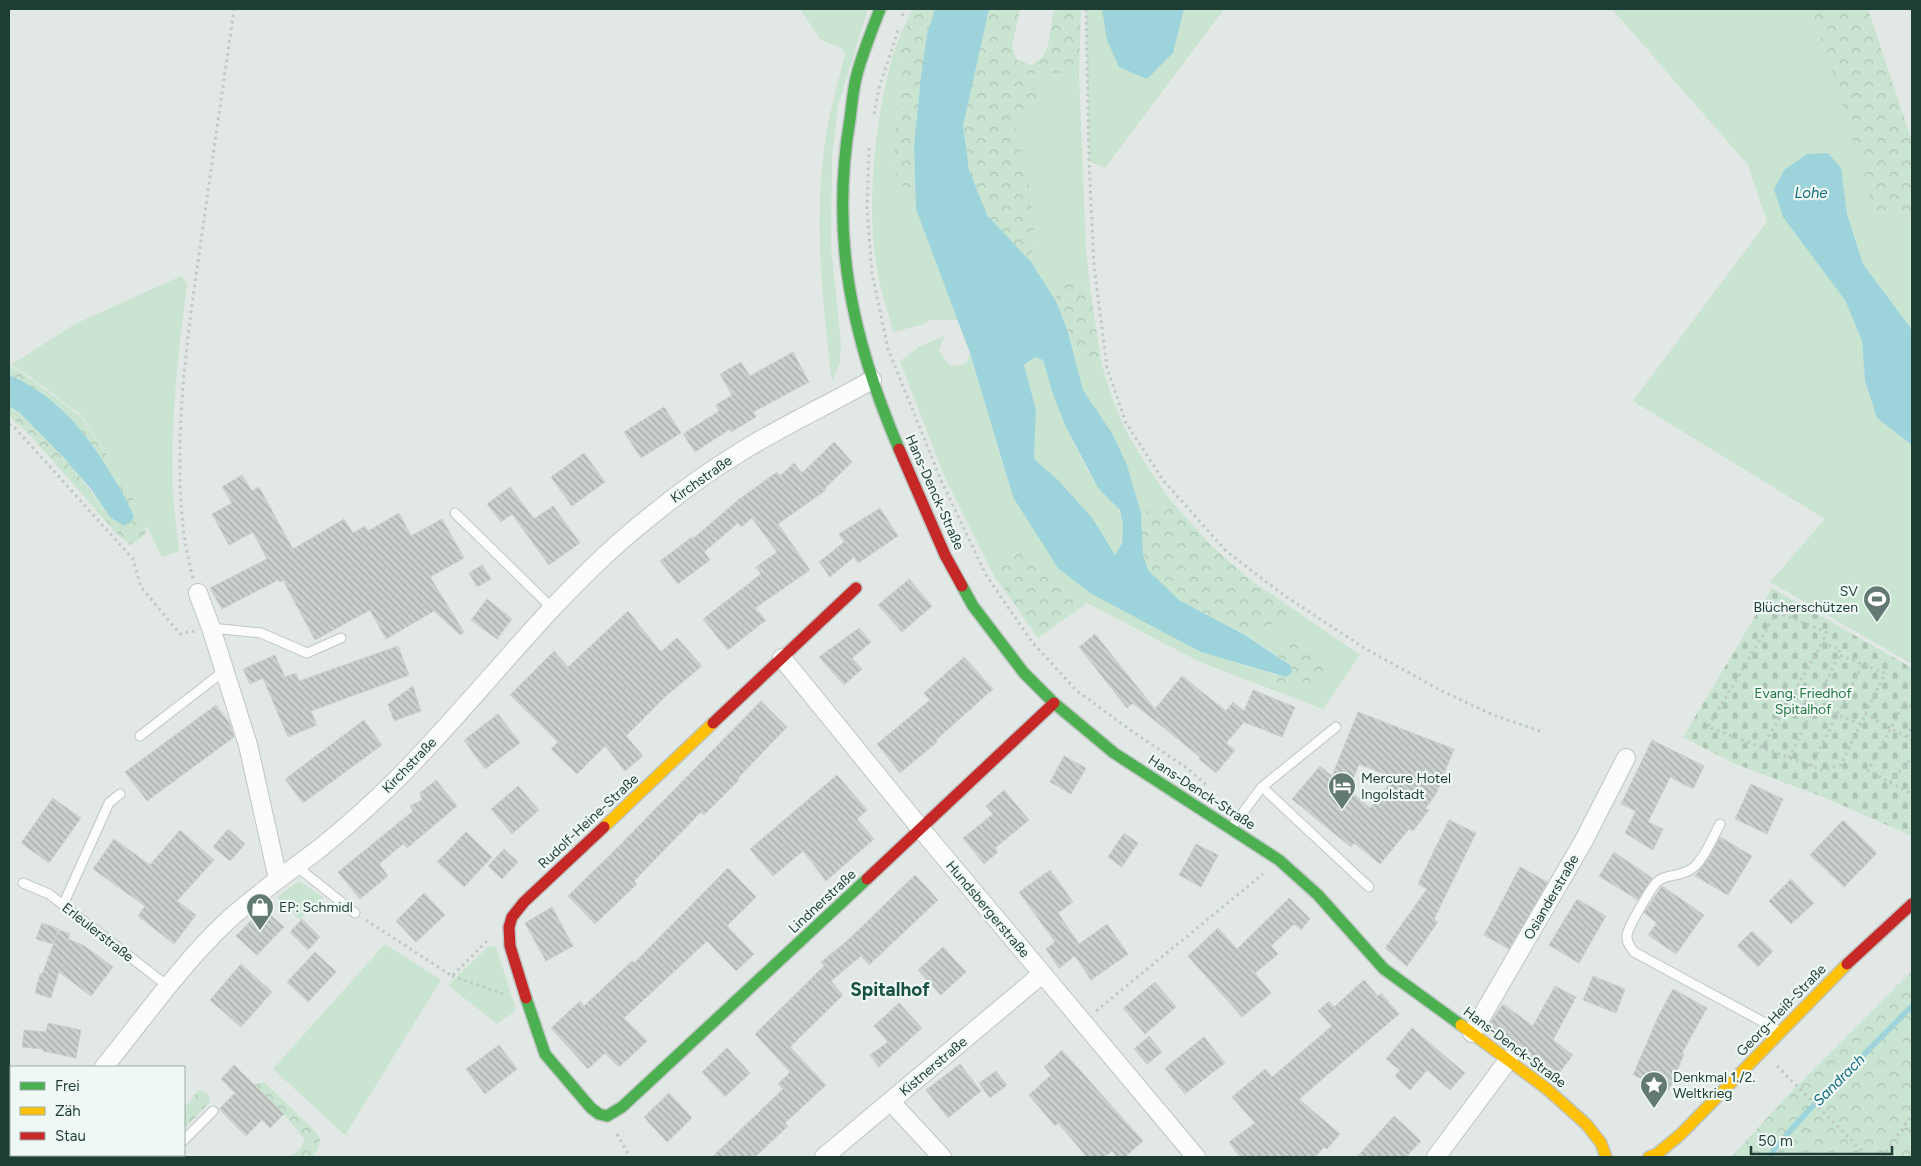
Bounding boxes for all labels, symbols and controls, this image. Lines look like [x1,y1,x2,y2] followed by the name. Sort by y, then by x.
[1794,184,1828,202] water label: Lohe
[901,432,968,553] street label: Hans-Denck-Straße
[667,452,736,507] street label: Kirchstraße
[1753,583,1858,616] place label: SV Blücherschützen
[1862,584,1892,623] sports icon: SV Blücherschützen
[1754,685,1852,718] park label: Evang. Friedhof Spitalhof
[379,734,440,797] street label: Kirchstraße
[1145,751,1259,834] street label: Hans-Denck-Straße
[535,770,642,872] street label: Rudolf-Heine-Straße
[1361,770,1451,803] place label: Mercure Hotel Ingolstadt
[1327,771,1357,810] hotel icon: Mercure Hotel Ingolstadt
[1520,851,1583,943] street label: Osianderstraße
[942,857,1033,962] street label: Hundsbergerstraße
[785,866,860,937] street label: Lindnerstraße
[245,892,275,931] shop icon: EP: Schmidl
[58,899,137,966] street label: Erleulerstraße
[279,899,353,916] place label: EP: Schmidl
[1733,960,1830,1060] street label: Georg-Heiß-Straße
[850,978,930,1001] district label: Spitalhof
[1460,1003,1570,1092] street label: Hans-Denck-Straße
[896,1033,971,1100] street label: Kistnerstraße
[1809,1050,1869,1110] water label: Sandrach
[10,1066,185,1156] legend
[1673,1069,1755,1102] place label: Denkmal 1./2. Weltkrieg
[1639,1070,1669,1109] place icon: Denkmal 1./2. Weltkrieg
[55,1077,80,1095] text: Frei
[55,1102,81,1120] text: Zäh
[1751,1124,1892,1156] scale bar
[55,1127,86,1145] text: Stau
[1758,1132,1793,1150] text: 50 m

